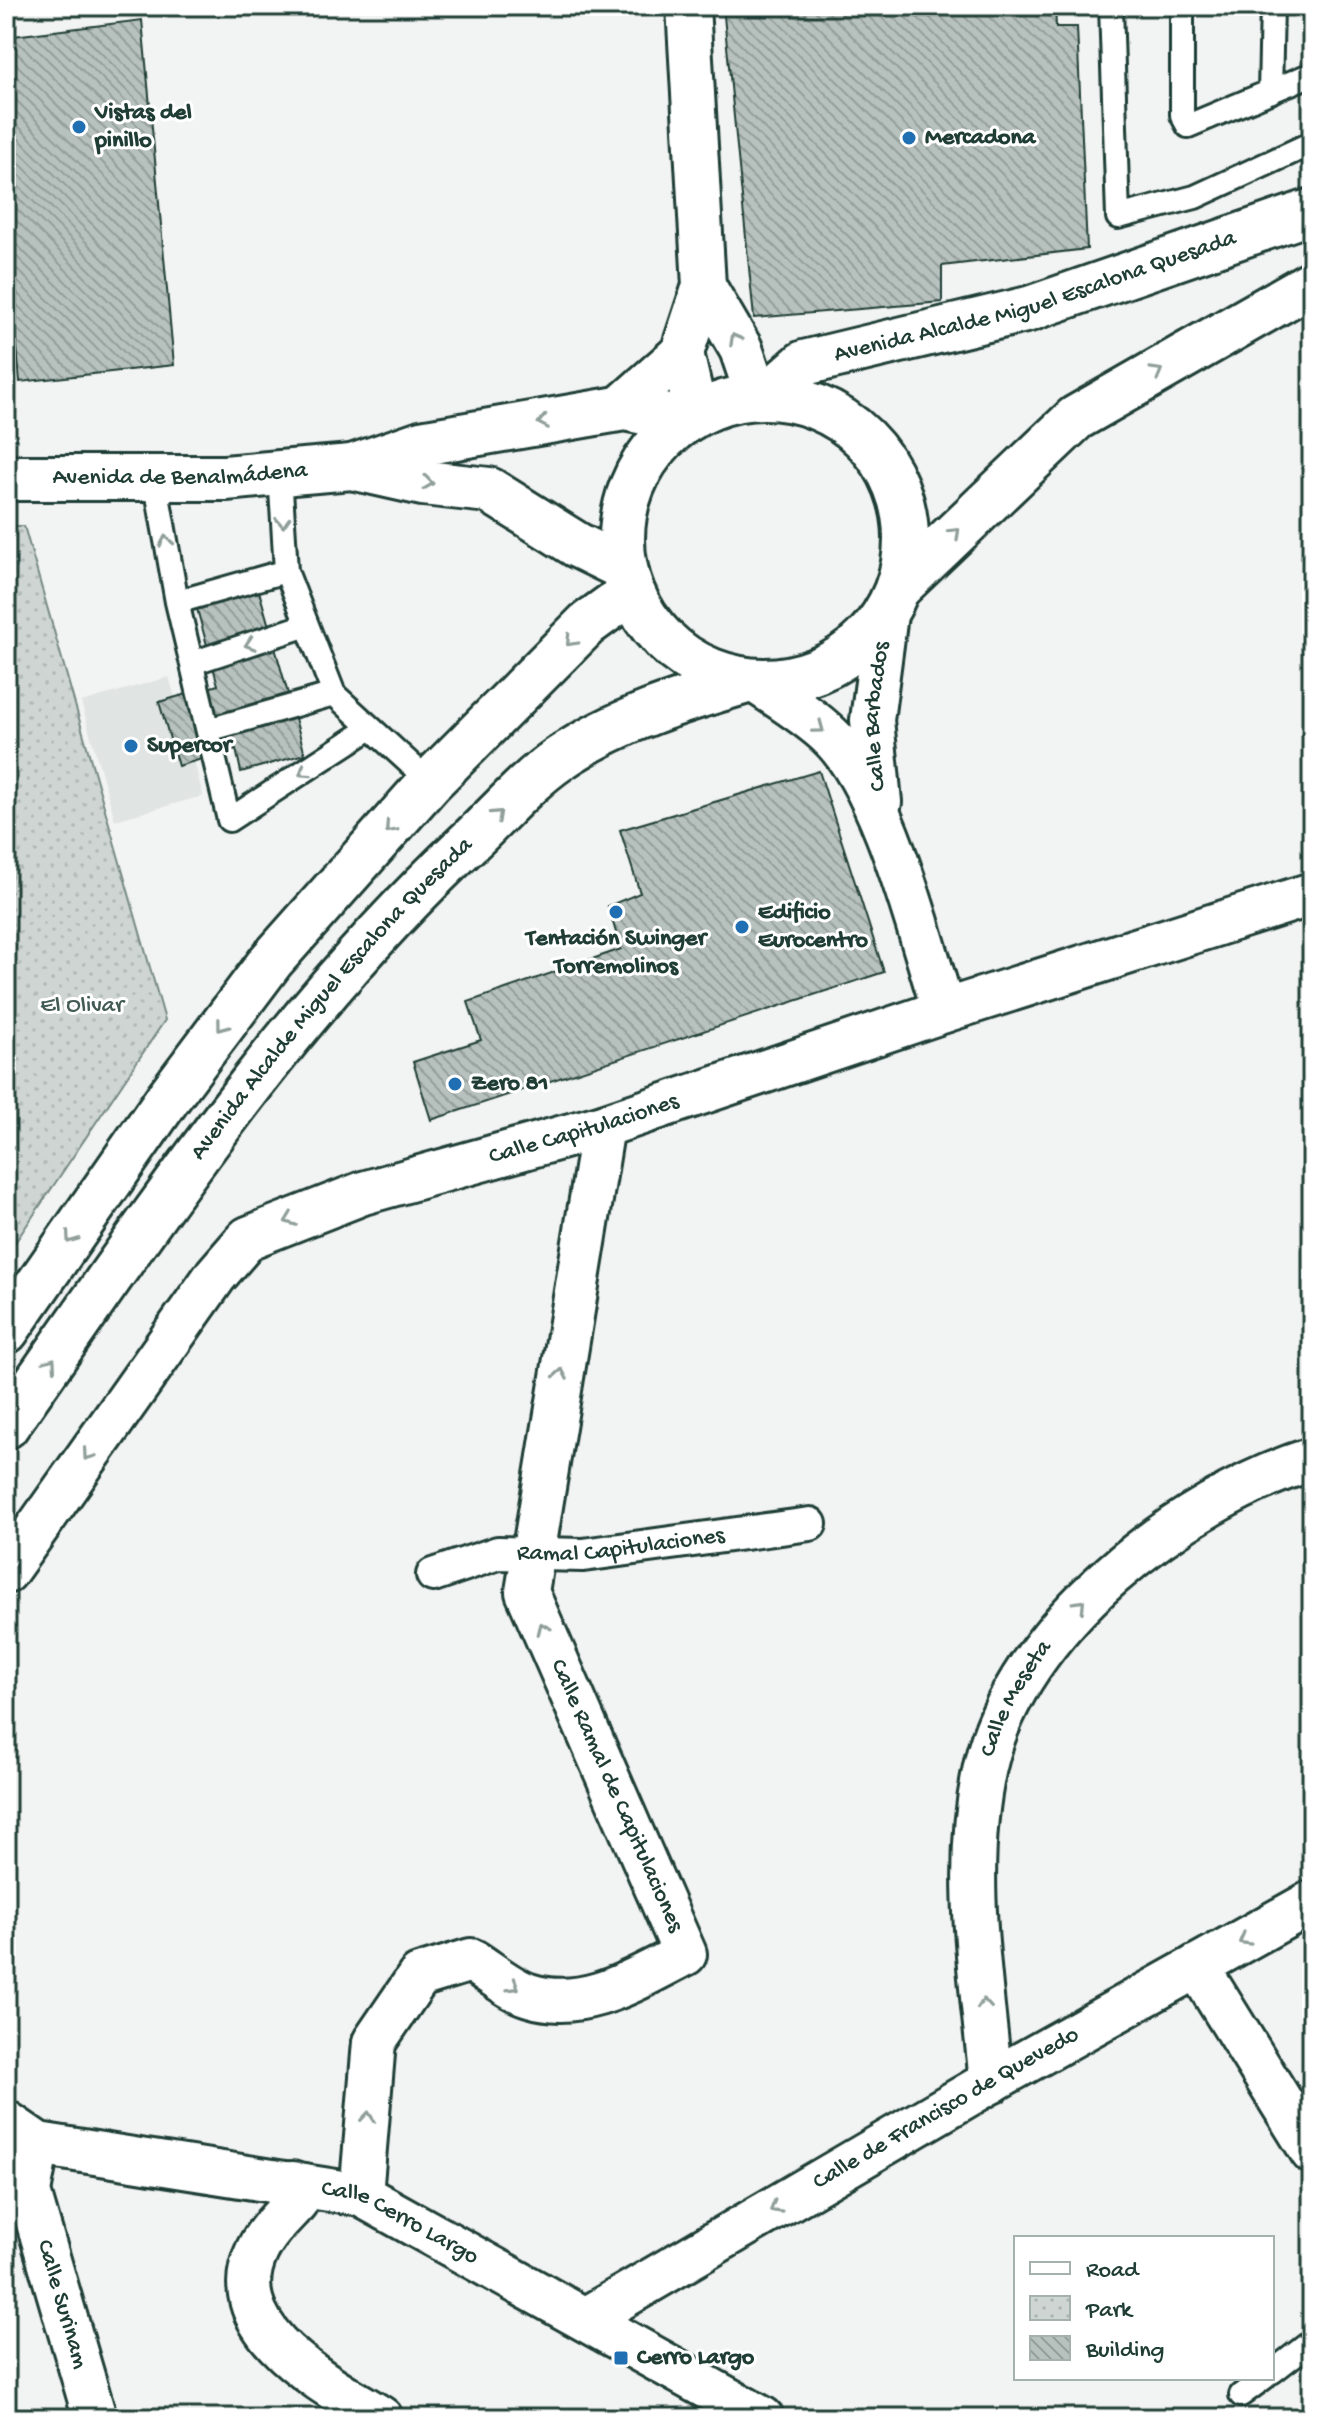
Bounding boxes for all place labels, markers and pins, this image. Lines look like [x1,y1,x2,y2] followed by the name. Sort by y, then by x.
[94,99,192,156] place label: Vistas del pinillo
[70,118,88,136] marker: Vistas del pinillo
[925,124,1037,153] place label: Mercadona
[900,129,918,147] marker: Mercadona
[147,732,234,761] place label: Supercor
[122,737,140,755] marker: Supercor
[758,899,868,956] place label: Edificio Eurocentro
[607,903,625,921] marker: Tentación Swinger Torremolinos
[733,918,751,936] marker: Edificio Eurocentro
[524,925,708,982] place label: Tentación Swinger Torremolinos
[471,1070,548,1099] place label: Zero 81
[446,1075,464,1093] marker: Zero 81
[637,2344,755,2373] place label: Cerro Largo
[612,2349,630,2367] marker: Cerro Largo

